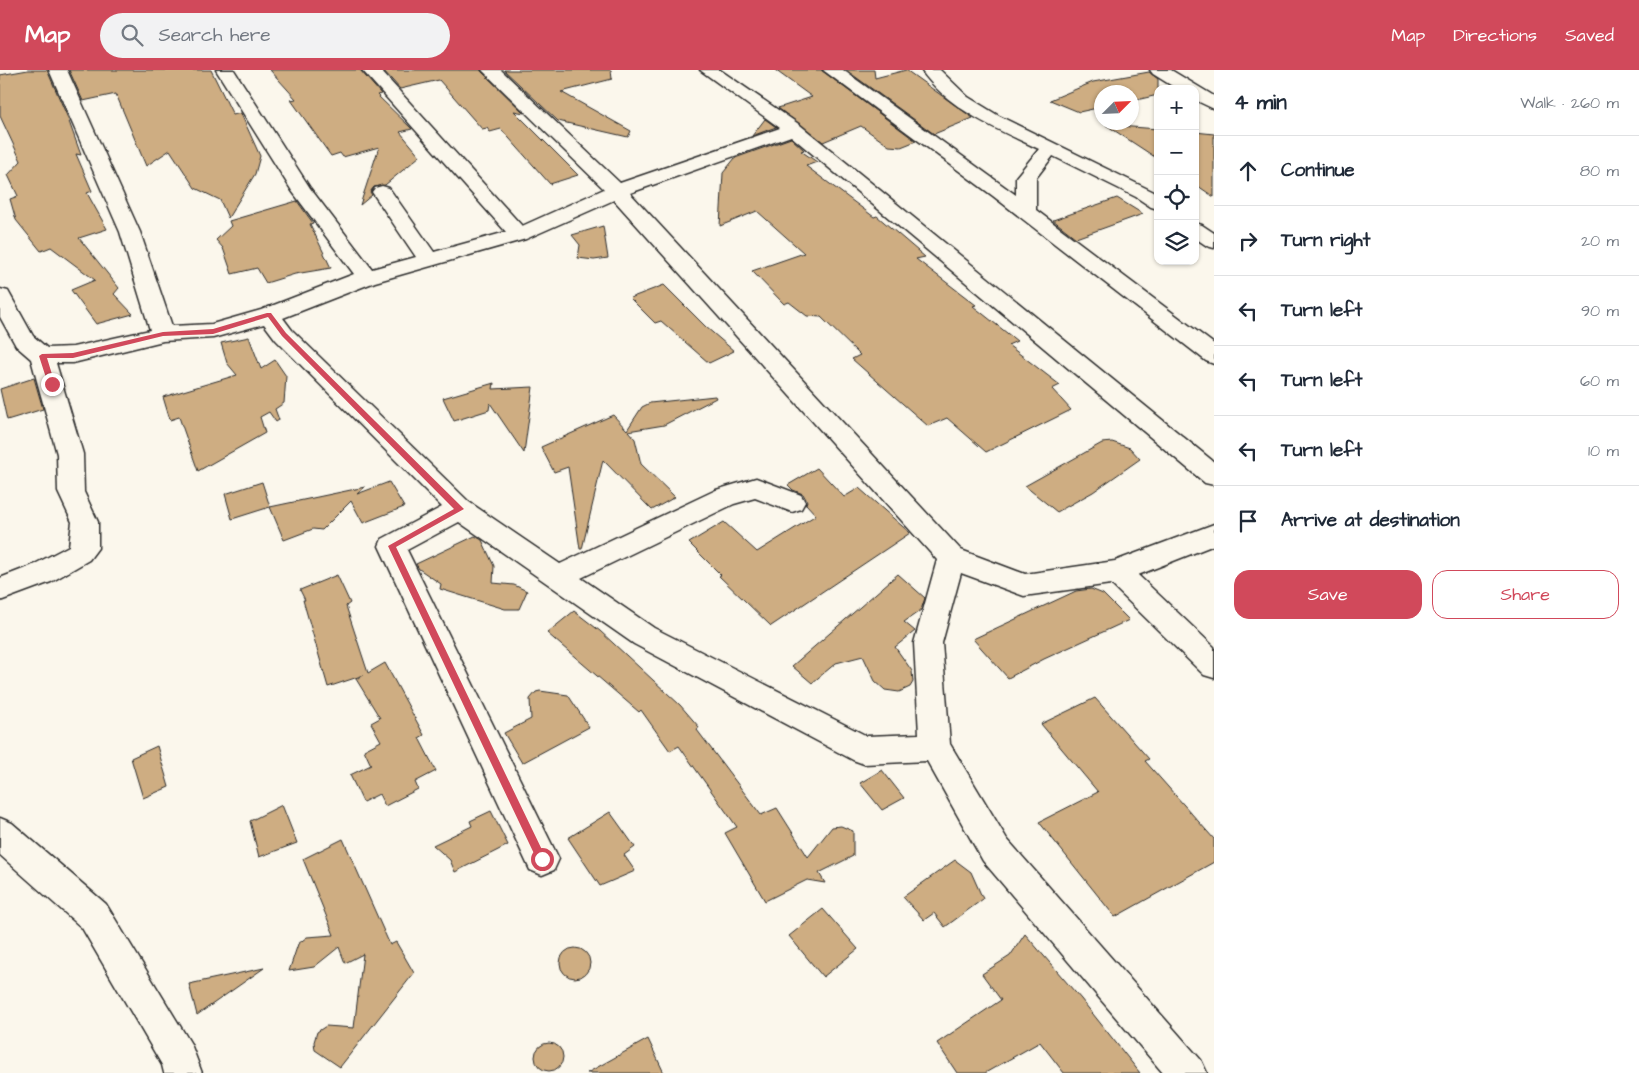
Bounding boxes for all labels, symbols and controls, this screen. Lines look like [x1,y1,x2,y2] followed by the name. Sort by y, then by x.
[100,13,450,58] search box
[25,18,70,52] text: Map
[118,21,146,49] icon: search
[158,22,271,49] text: Search here
[1391,23,1425,48] text: Map
[1453,23,1537,48] text: Directions
[1565,23,1614,48] text: Saved
[1094,85,1139,130] north arrow
[1154,85,1199,265] map controls
[1154,85,1199,130] button: +
[1234,88,1287,117] text: 4 min
[1520,92,1619,114] text: Walk · 260 m
[1154,130,1199,175] button: −
[1234,157,1262,185] icon: ahead
[1281,157,1355,184] text: Continue
[1580,160,1619,182] text: 80 m
[1154,175,1199,220] button: locate
[1154,220,1199,265] button: layers
[1234,227,1262,255] icon: right
[1281,227,1370,254] text: Turn right
[1581,230,1619,252] text: 20 m
[1234,297,1262,325] icon: left
[1281,297,1362,324] text: Turn left
[1581,300,1619,322] text: 90 m
[1234,367,1262,395] icon: left
[1281,367,1362,394] text: Turn left
[1580,370,1619,392] text: 60 m
[41,373,64,396] route end
[1234,437,1262,465] icon: left
[1281,437,1362,464] text: Turn left
[1588,440,1619,462] text: 10 m
[1234,507,1262,535] icon: arrive
[1281,507,1460,534] text: Arrive at destination
[1234,570,1422,619] button: Save
[1432,570,1619,619] button: Share
[531,848,554,871] route start

